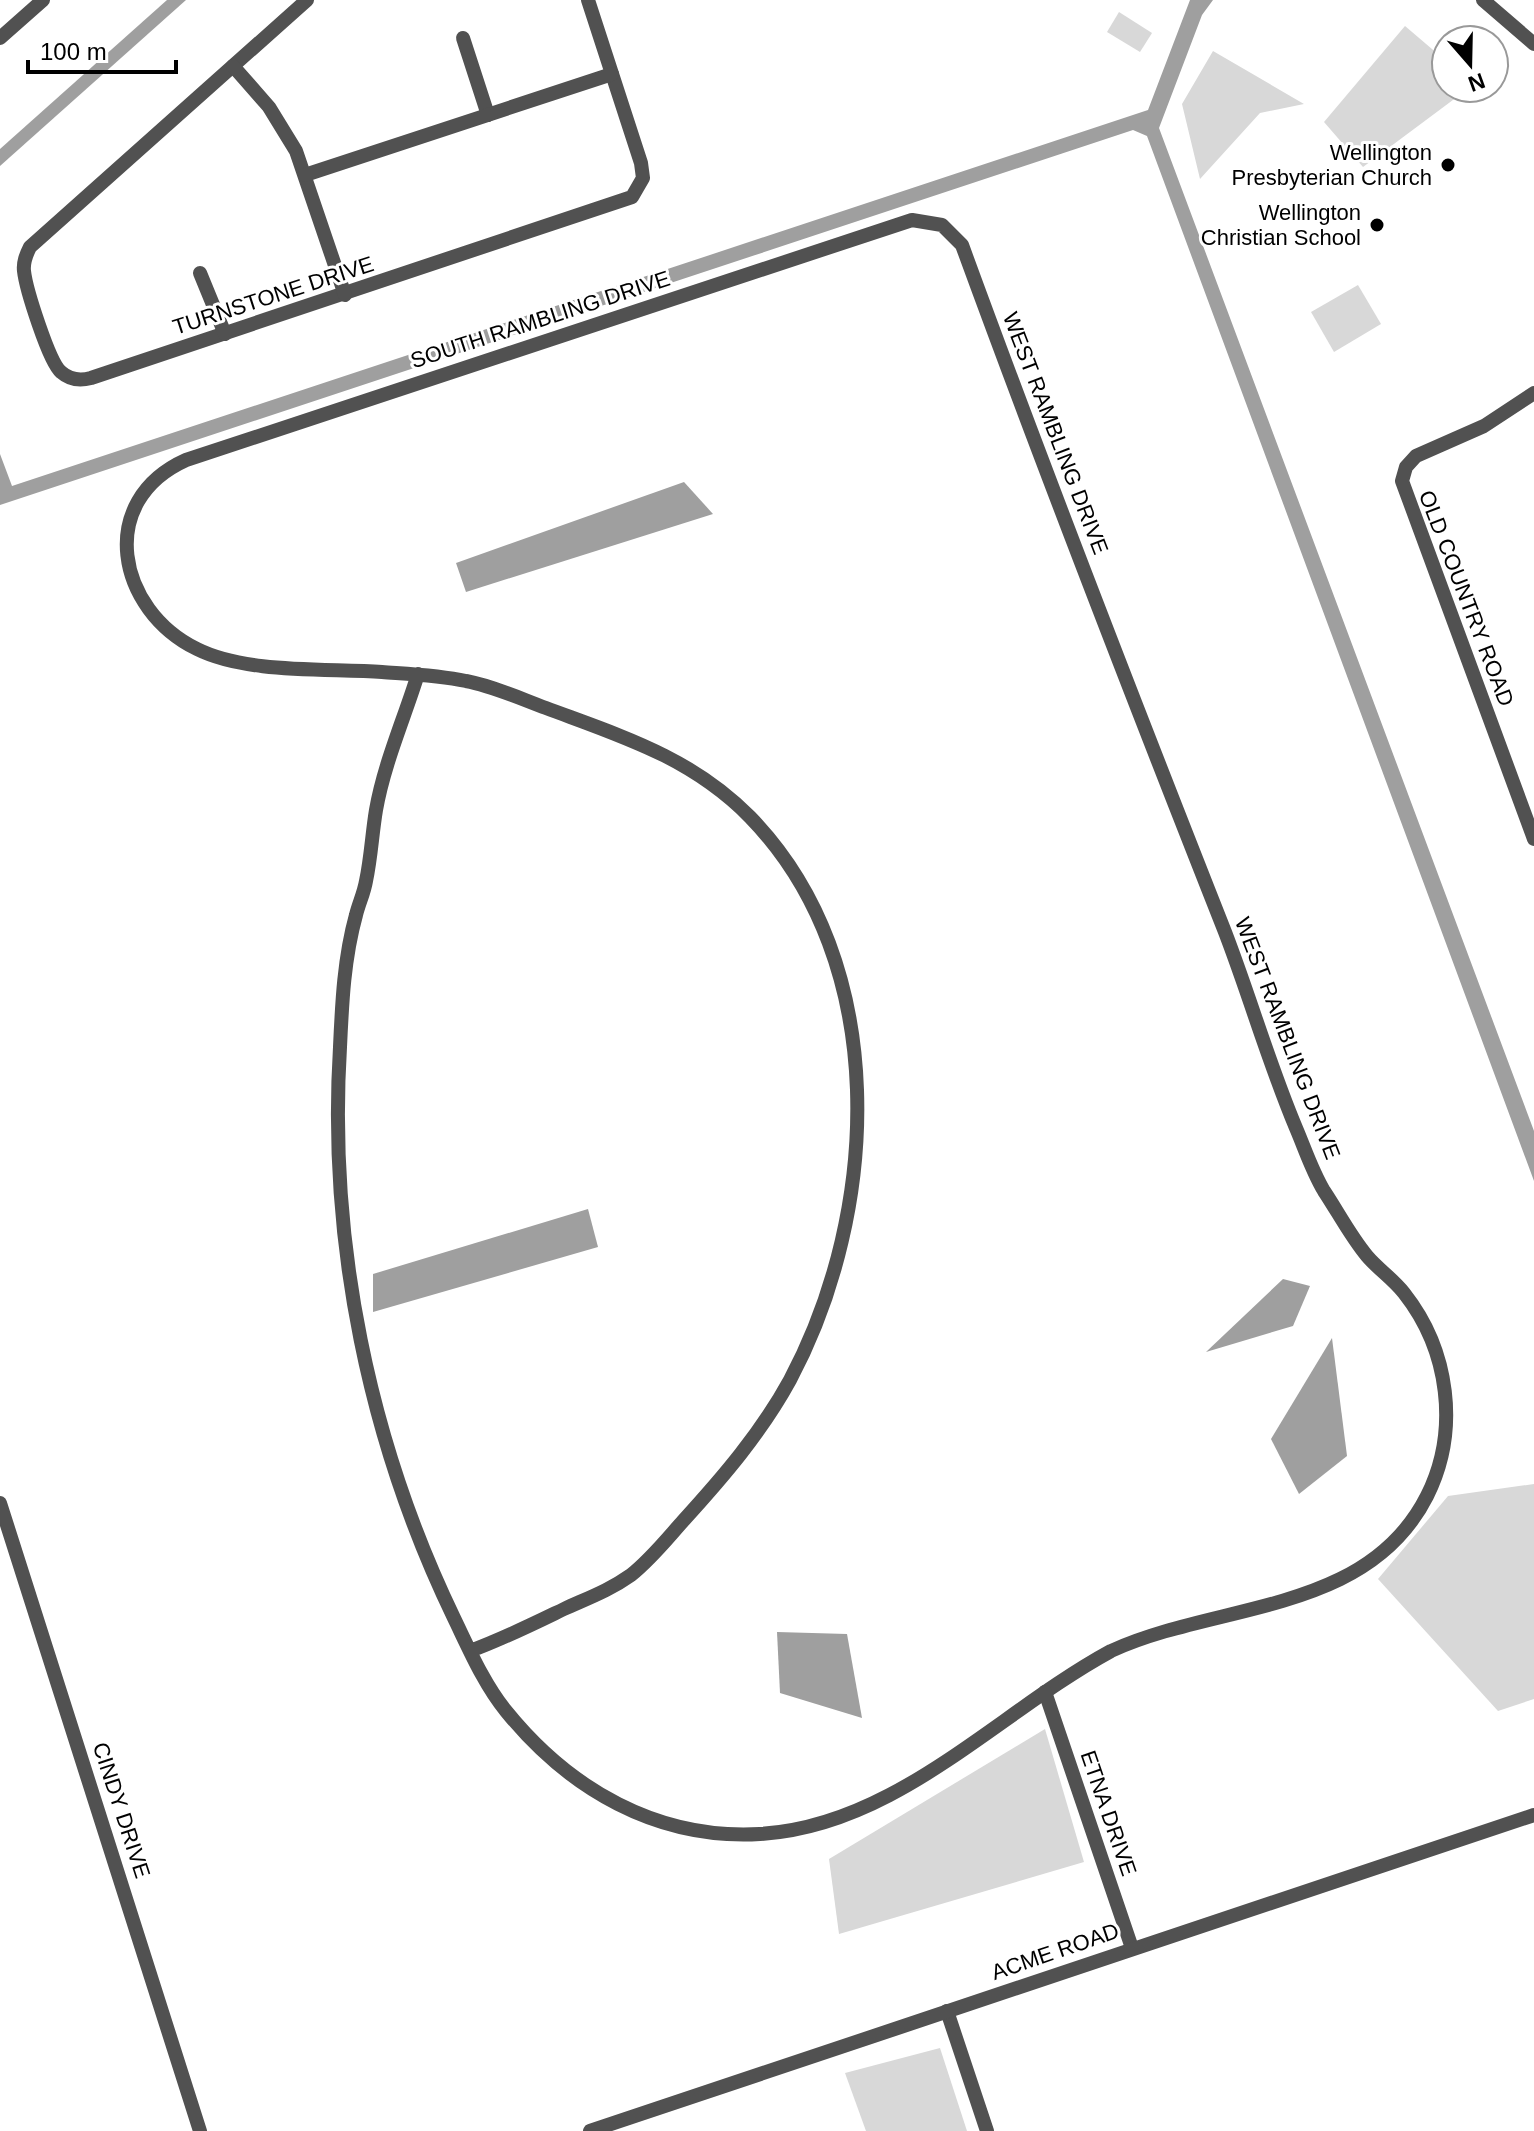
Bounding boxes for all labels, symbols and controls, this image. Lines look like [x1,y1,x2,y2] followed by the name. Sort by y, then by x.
[28,24,176,74] scale bar
[1430,24,1510,104] north arrow
[40,38,107,65] text: 100 m
[1465,68,1488,97] text: N
[1231,140,1432,190] place label: Wellington Presbyterian Church
[1439,156,1457,174] marker: Wellington Presbyterian Church
[1201,200,1361,250] place label: Wellington Christian School
[1368,216,1386,234] marker: Wellington Christian School
[170,251,377,340] street label: TURNSTONE DRIVE
[407,266,673,373] street label: SOUTH RAMBLING DRIVE
[998,308,1113,558] street label: WEST RAMBLING DRIVE
[1414,487,1519,710] street label: OLD COUNTRY ROAD
[1230,913,1345,1163] street label: WEST RAMBLING DRIVE
[88,1739,155,1881] street label: CINDY DRIVE
[1075,1747,1142,1879] street label: ETNA DRIVE
[988,1918,1122,1985] street label: ACME ROAD

